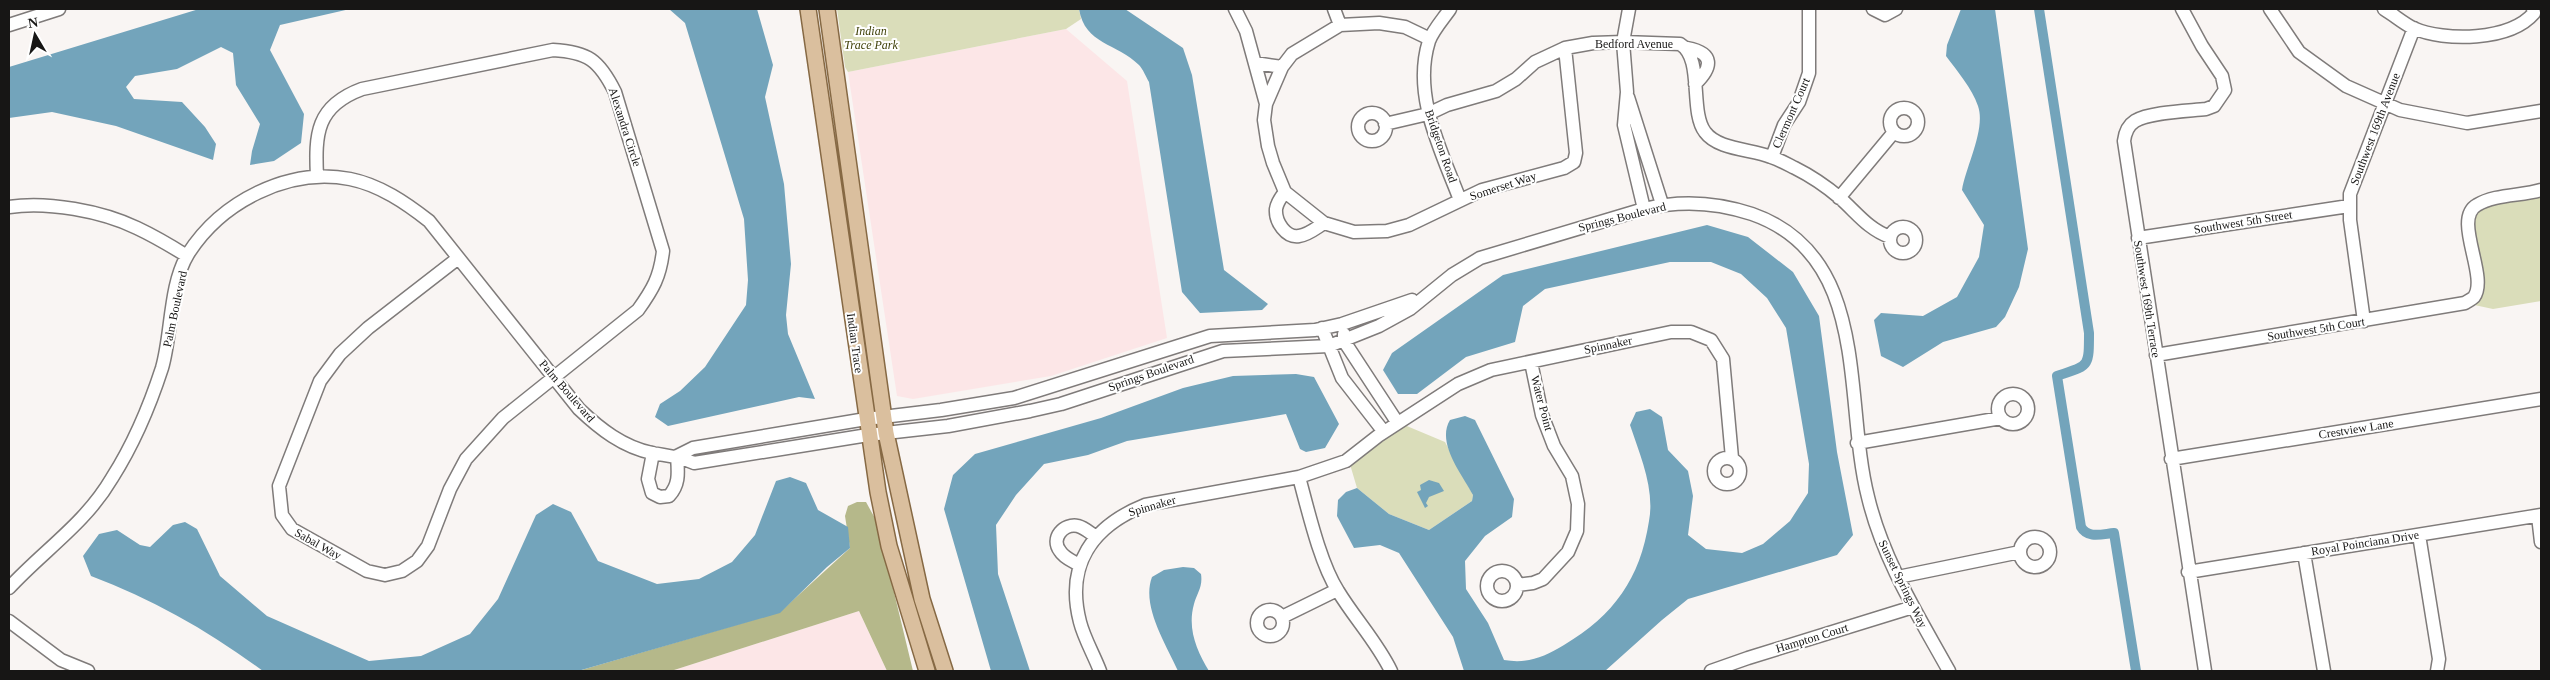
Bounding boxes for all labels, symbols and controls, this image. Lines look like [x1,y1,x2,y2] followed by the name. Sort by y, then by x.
[10,10,60,60] north arrow
[27,14,39,31] text: N
[844,24,898,52] park label: Indian Trace Park
[1595,37,1673,51] street label: Bedford Avenue
[2347,71,2403,187] street label: Southwest 169th Avenue
[1769,75,1813,150] street label: Clermont Court
[606,86,644,168] street label: Alexandra Circle
[1422,108,1460,184] street label: Bridgeton Road
[1468,169,1538,203] street label: Somerset Way
[1577,199,1667,235] street label: Springs Boulevard
[2193,207,2294,237] street label: Southwest 5th Street
[2131,239,2163,359] street label: Southwest 169th Terrace
[160,270,190,348] street label: Palm Boulevard
[844,312,866,374] street label: Indian Trace
[2266,314,2366,344] street label: Southwest 5th Court
[1583,333,1633,357] street label: Spinnaker
[1106,352,1196,394] street label: Springs Boulevard
[536,357,598,425] street label: Palm Boulevard
[1528,374,1556,433] street label: Water Point
[2318,416,2394,442] street label: Crestview Lane
[1127,493,1177,519] street label: Spinnaker
[292,525,344,563] street label: Sabal Way
[2310,528,2420,558] street label: Royal Poinciana Drive
[1876,538,1930,630] street label: Sunset Springs Way
[1774,620,1851,656] street label: Hampton Court

